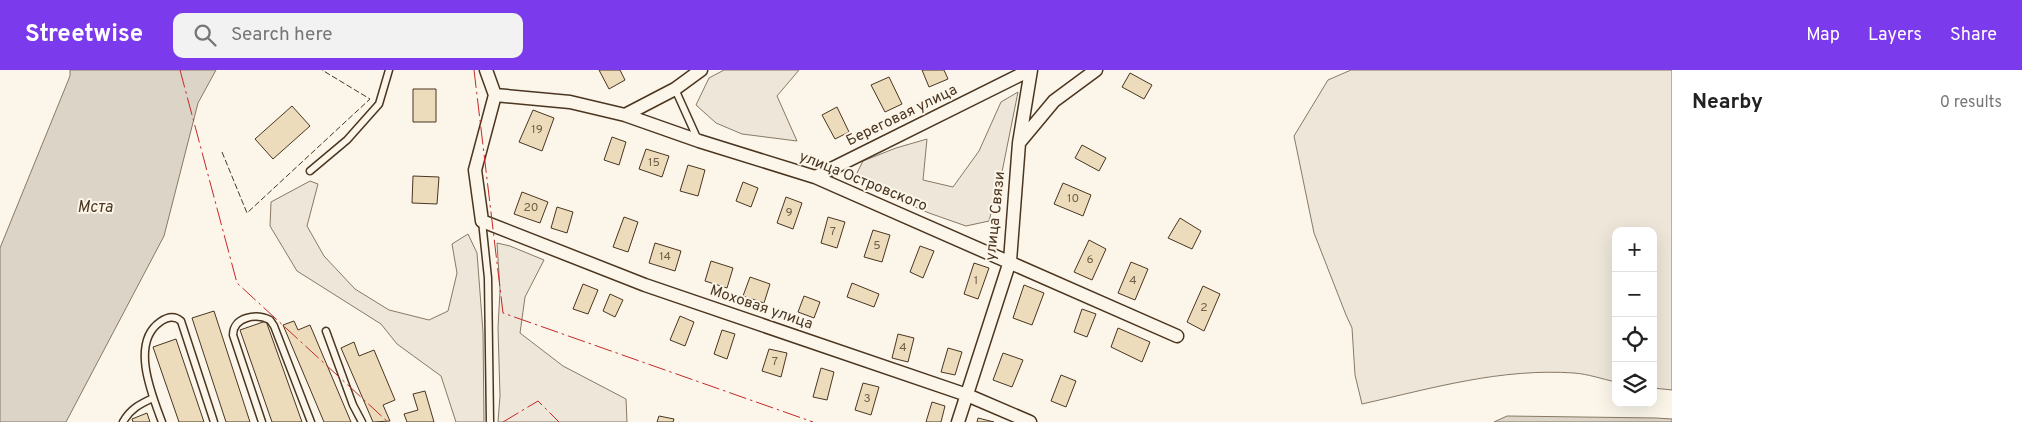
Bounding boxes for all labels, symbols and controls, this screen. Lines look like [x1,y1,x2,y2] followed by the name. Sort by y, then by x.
[173,13,523,58] search box
[25,20,143,50] text: Streetwise
[191,21,219,49] icon: search
[231,23,333,47] text: Search here
[1806,24,1840,47] text: Map
[1868,24,1922,47] text: Layers
[1950,24,1997,47] text: Share
[843,81,961,151] street label: Береговая улица
[1692,89,1763,116] text: Nearby
[1940,93,2002,113] text: 0 results
[531,122,543,138] house number: 19
[796,148,930,216] street label: улица Островского
[648,155,660,171] house number: 15
[982,170,1010,262] street label: улица Связи
[1067,191,1079,207] house number: 10
[77,198,113,218] water label: Мста
[523,200,539,216] house number: 20
[785,205,793,221] house number: 9
[830,224,836,240] house number: 7
[1612,227,1657,407] map controls
[1612,227,1657,272] button: +
[873,238,881,254] house number: 5
[659,249,671,265] house number: 14
[1086,252,1094,268] house number: 6
[1612,272,1657,317] button: −
[974,273,978,289] house number: 1
[1129,273,1137,289] house number: 4
[707,281,815,335] street label: Моховая улица
[1200,300,1208,316] house number: 2
[1612,317,1657,362] button: locate
[899,340,907,356] house number: 4
[772,354,778,370] house number: 7
[1612,362,1657,407] button: layers
[863,391,871,407] house number: 3

